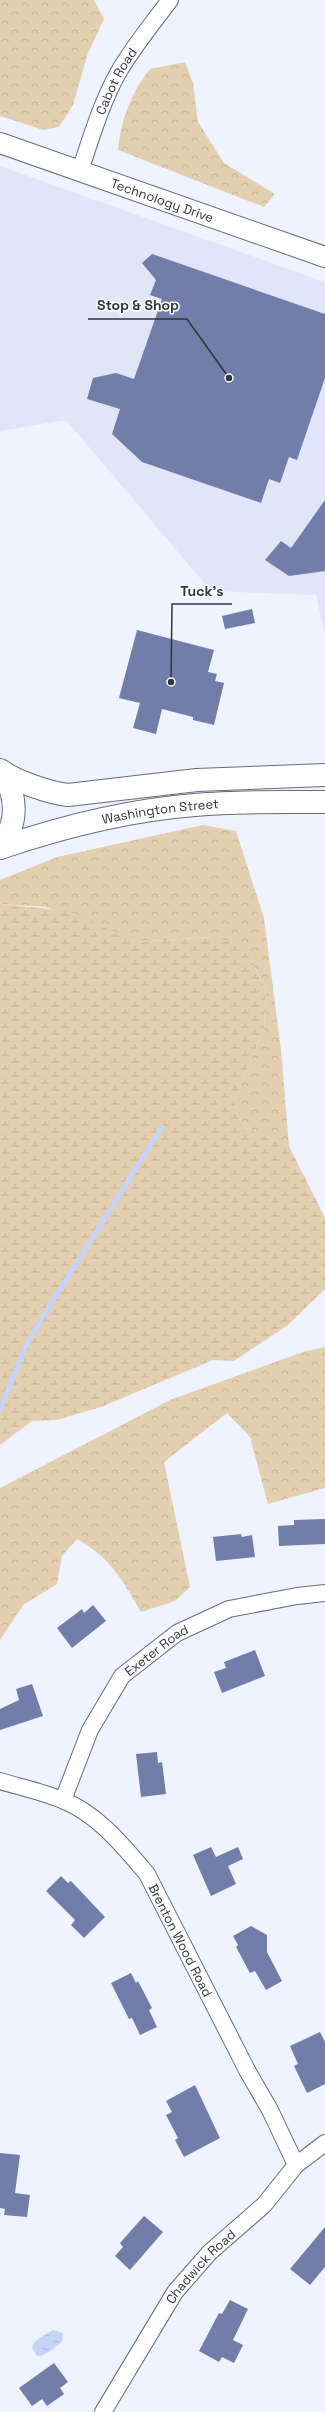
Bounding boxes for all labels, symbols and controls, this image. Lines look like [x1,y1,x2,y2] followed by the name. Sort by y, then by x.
[92,45,141,117] street label: Cabot Road
[108,175,216,226] street label: Technology Drive
[88,293,187,319] callout: Stop & Shop
[97,296,179,314] text: Stop & Shop
[172,578,232,604] callout: Tuck's
[180,582,224,600] text: Tuck's
[100,795,219,828] street label: Washington Street
[121,1621,191,1680] street label: Exeter Road
[144,1881,216,2000] street label: Brenton Wood Road
[162,2226,239,2307] street label: Chadwick Road

